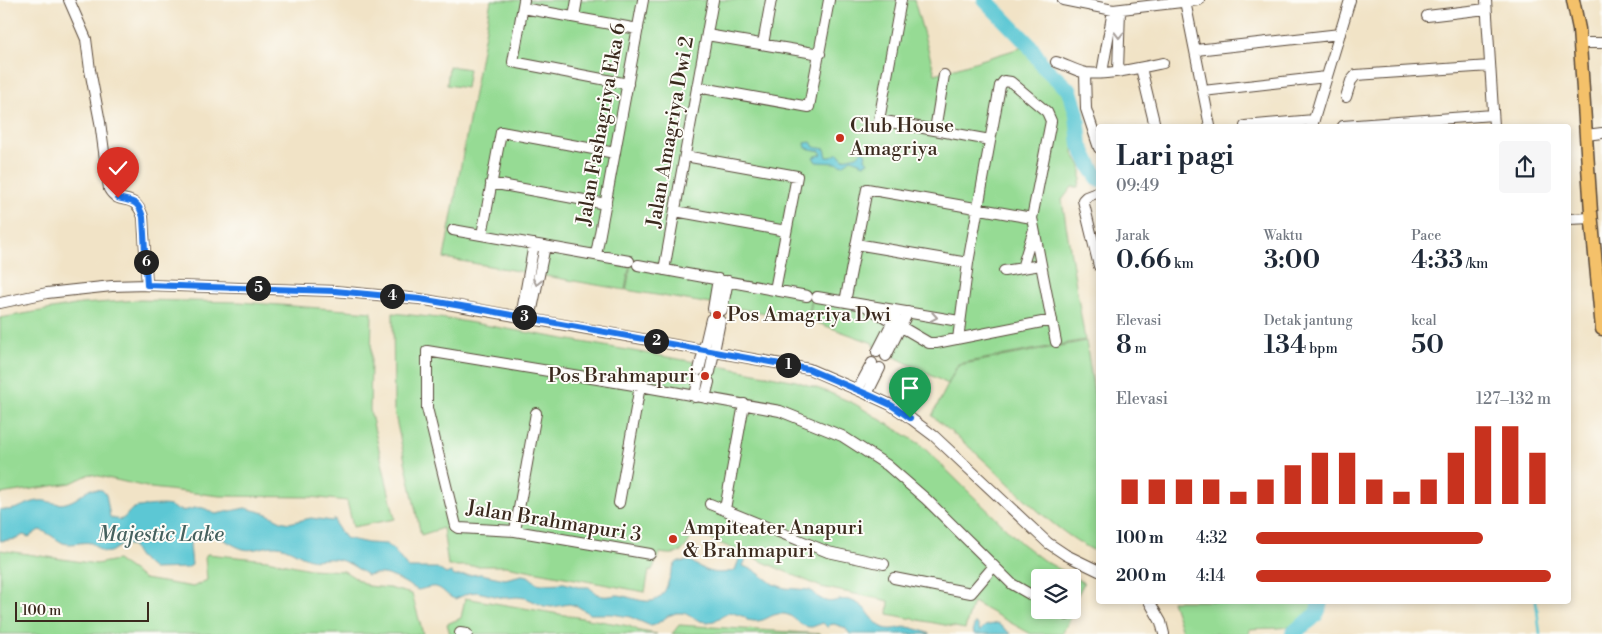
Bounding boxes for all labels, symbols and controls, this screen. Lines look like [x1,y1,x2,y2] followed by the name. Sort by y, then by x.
[572,21,632,228] street label: Jalan Fashagriya Eka 6
[1114,31,1124,39] one-way arrow
[642,34,700,231] street label: Jalan Amagriya Dwi 2
[849,114,954,162] place label: Club House Amagriya
[834,132,846,144] marker: Club House Amagriya
[1116,139,1234,174] text: Lari pagi
[1499,141,1551,193] button: share
[97,147,139,198] pin
[104,154,132,182] icon: check
[1116,176,1159,196] text: 09:49
[1116,227,1149,245] text: Jarak
[1264,227,1303,245] text: Waktu
[1411,227,1441,245] text: Pace
[1116,245,1171,276] text: 0.66
[1264,245,1320,276] text: 3:00
[1411,245,1463,276] text: 4:33
[134,250,158,274] pin: 6
[142,253,151,271] text: 6
[1171,255,1194,273] text: km
[1463,255,1488,273] text: /km
[246,276,270,300] pin: 5
[533,278,543,287] one-way arrow
[254,279,263,297] text: 5
[380,284,404,308] pin: 4
[388,287,397,305] text: 4
[727,303,891,328] place label: Pos Amagriya Dwi
[512,304,536,330] pin: 3
[520,308,529,326] text: 3
[711,309,723,321] marker: Pos Amagriya Dwi
[930,311,938,321] one-way arrow
[1116,312,1162,330] text: Elevasi
[1264,312,1353,330] text: Detak jantung
[1411,312,1437,330] text: kcal
[644,328,668,354] pin: 2
[1116,330,1132,361] text: 8
[1264,330,1306,361] text: 134
[1411,330,1444,361] text: 50
[652,332,661,350] text: 2
[1132,340,1147,358] text: m
[1306,340,1338,358] text: bpm
[776,352,800,378] pin: 1
[785,356,792,374] text: 1
[548,364,695,389] place label: Pos Brahmapuri
[889,367,931,418] pin
[699,370,711,382] marker: Pos Brahmapuri
[896,374,924,402] icon: arrive
[1116,389,1168,409] text: Elevasi
[1476,389,1551,409] text: 127–132 m
[464,496,643,548] street label: Jalan Brahmapuri 3
[682,516,864,564] place label: Ampiteater Anapuri & Brahmapuri
[98,522,224,548] water label: Majestic Lake
[1116,528,1164,548] text: 100 m
[1196,528,1227,548] text: 4:32
[667,533,679,545] marker: Ampiteater Anapuri & Brahmapuri
[1116,566,1166,586] text: 200 m
[1196,566,1225,586] text: 4:14
[1031,569,1081,619] map controls
[1031,569,1081,619] button: layers
[15,599,149,622] scale bar
[22,602,61,620] text: 100 m

